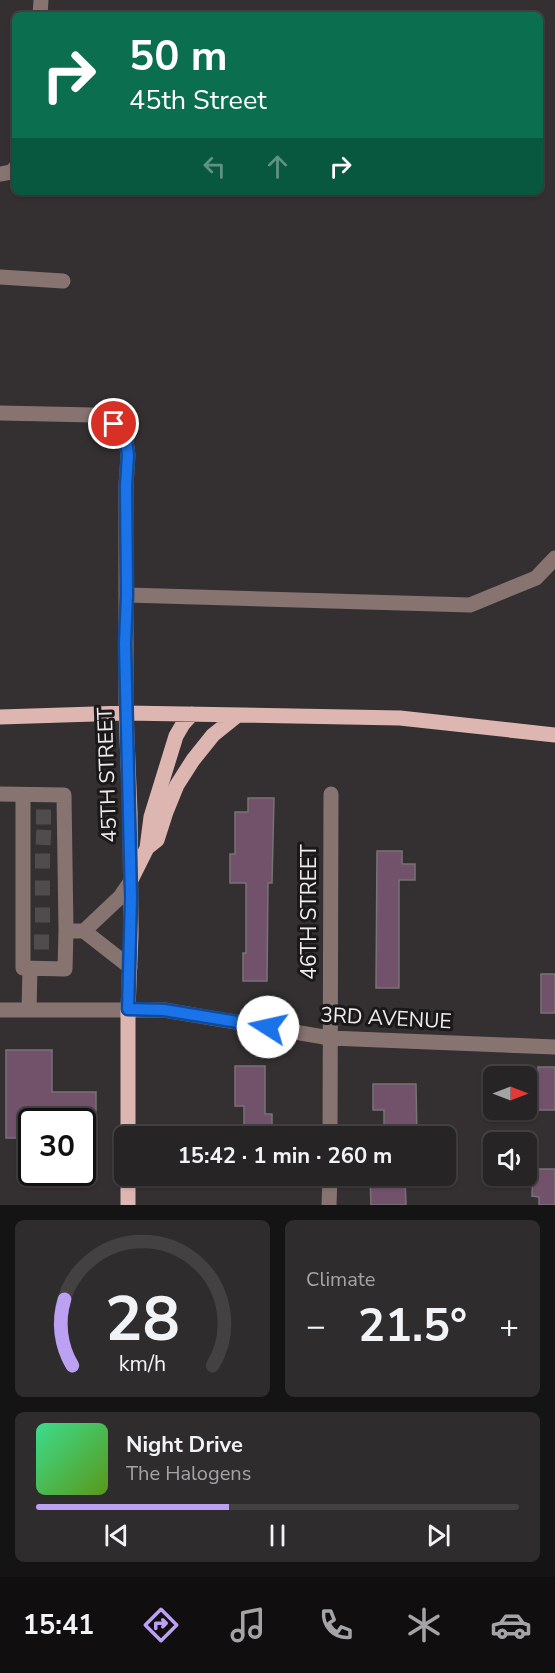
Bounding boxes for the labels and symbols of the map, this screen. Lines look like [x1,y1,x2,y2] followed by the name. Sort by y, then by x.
[88,398,139,449] pin
[91,707,123,843] street label: 45TH STREET
[295,844,323,980] street label: 46TH STREET
[236,995,300,1059] position arrow
[320,1001,452,1035] street label: 3RD AVENUE
[483,1066,537,1120] north arrow
[18,1108,96,1186] speed limit sign: 30

